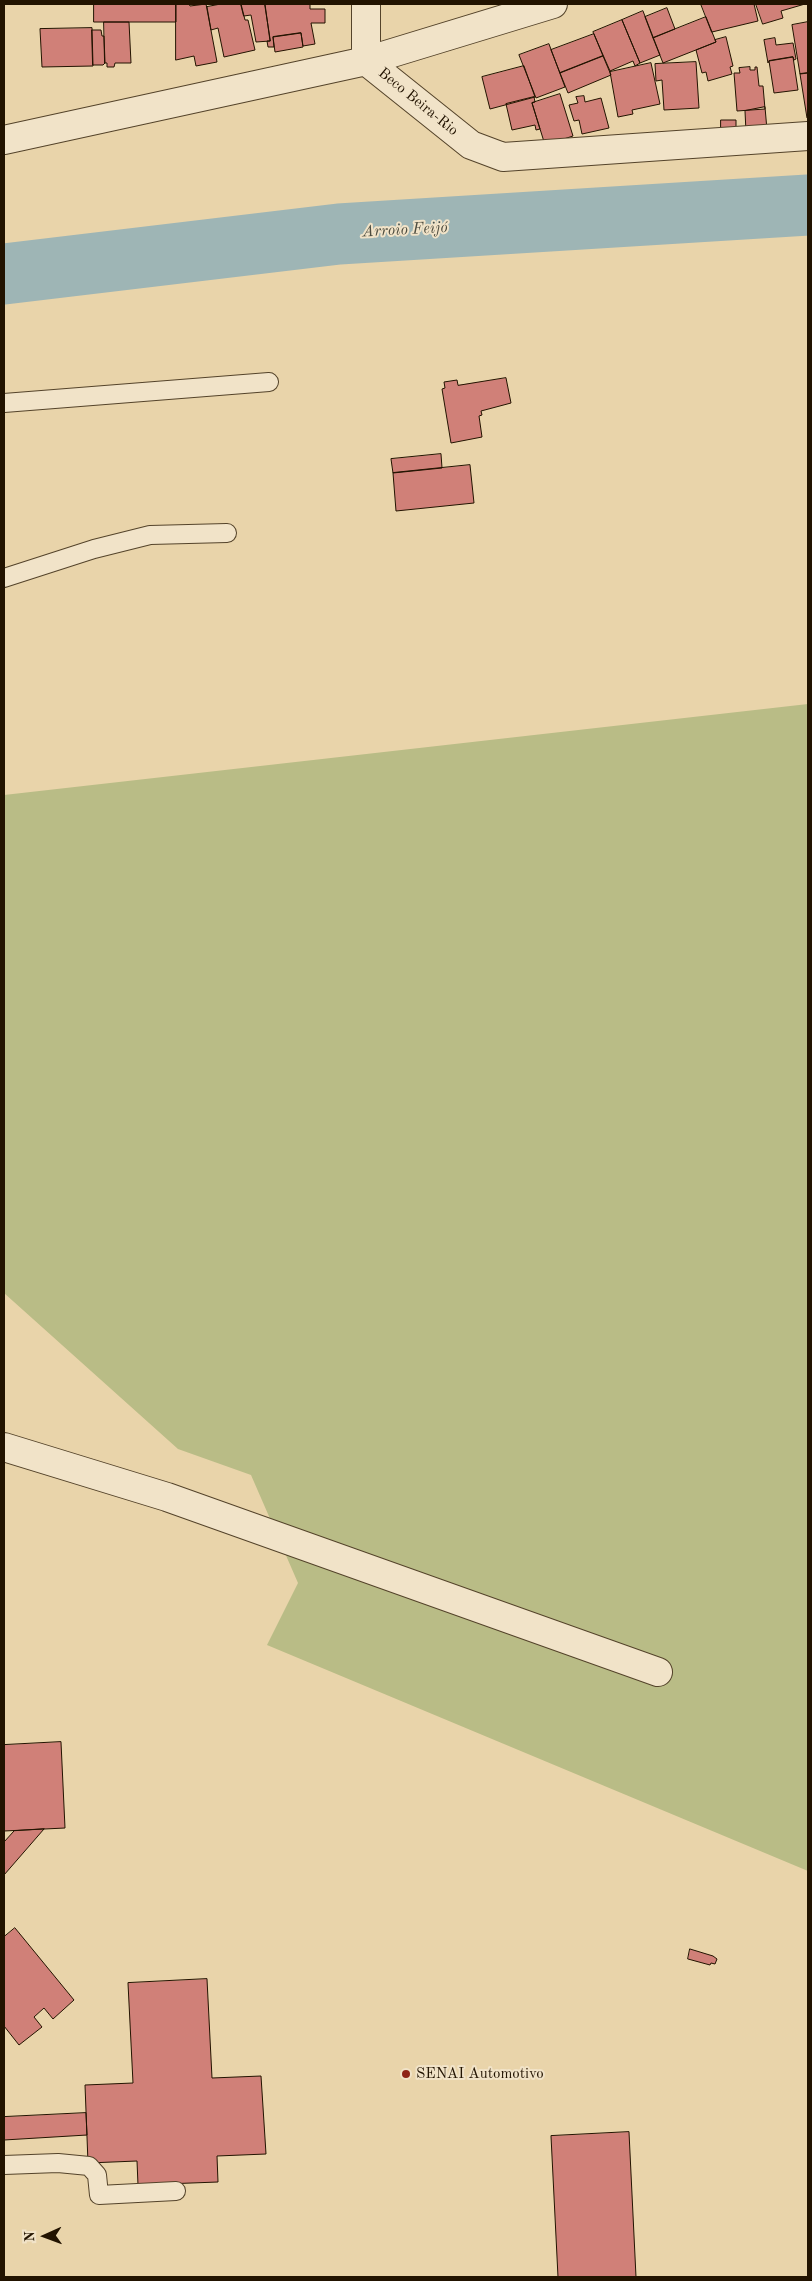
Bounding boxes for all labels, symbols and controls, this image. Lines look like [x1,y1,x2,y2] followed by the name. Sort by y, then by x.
[374,64,462,140] street label: Beco Beira-Rio
[362,218,448,242] water label: Arroio Feijó
[416,2065,544,2083] place label: SENAI Automotivo
[400,2068,412,2080] marker: SENAI Automotivo
[20,2211,70,2261] north arrow
[23,2231,37,2242] text: N

